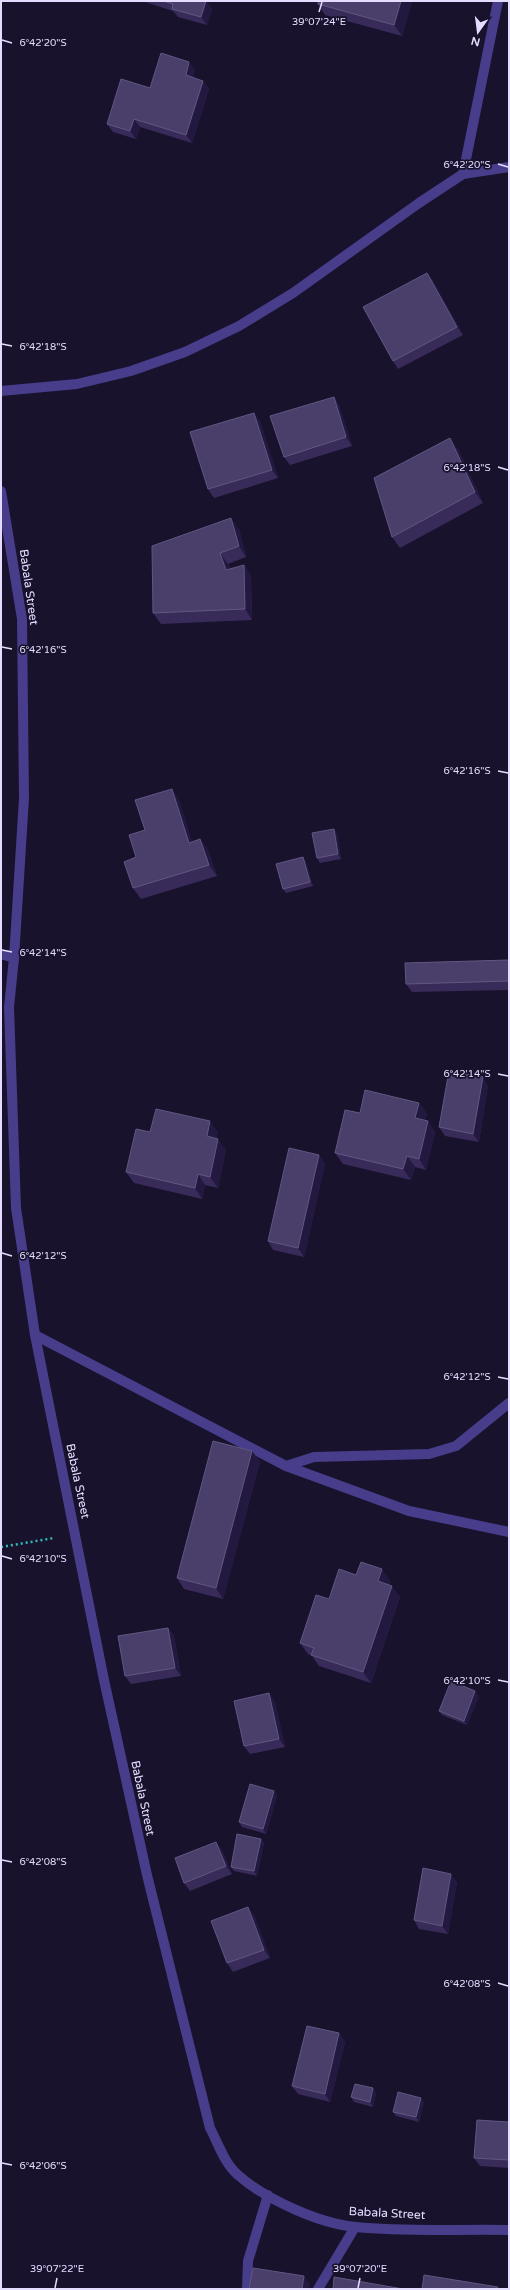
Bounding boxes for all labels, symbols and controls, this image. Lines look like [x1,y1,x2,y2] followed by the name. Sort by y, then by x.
[458,12,498,52] north arrow
[292,16,346,28] text: 39°07'24"E
[470,34,482,49] text: N
[19,37,67,49] text: 6°42'20"S
[443,159,491,171] text: 6°42'20"S
[19,341,67,353] text: 6°42'18"S
[443,462,491,474] text: 6°42'18"S
[17,548,41,626] street label: Babala Street
[19,644,67,656] text: 6°42'16"S
[443,765,491,777] text: 6°42'16"S
[19,947,67,959] text: 6°42'14"S
[443,1068,491,1080] text: 6°42'14"S
[19,1250,67,1262] text: 6°42'12"S
[443,1371,491,1383] text: 6°42'12"S
[63,1442,93,1520] street label: Babala Street
[19,1553,67,1565] text: 6°42'10"S
[443,1675,491,1687] text: 6°42'10"S
[128,1759,158,1837] street label: Babala Street
[19,1856,67,1868] text: 6°42'08"S
[443,1978,491,1990] text: 6°42'08"S
[19,2160,67,2172] text: 6°42'06"S
[348,2204,426,2222] street label: Babala Street
[30,2263,84,2275] text: 39°07'22"E
[333,2263,387,2275] text: 39°07'20"E

